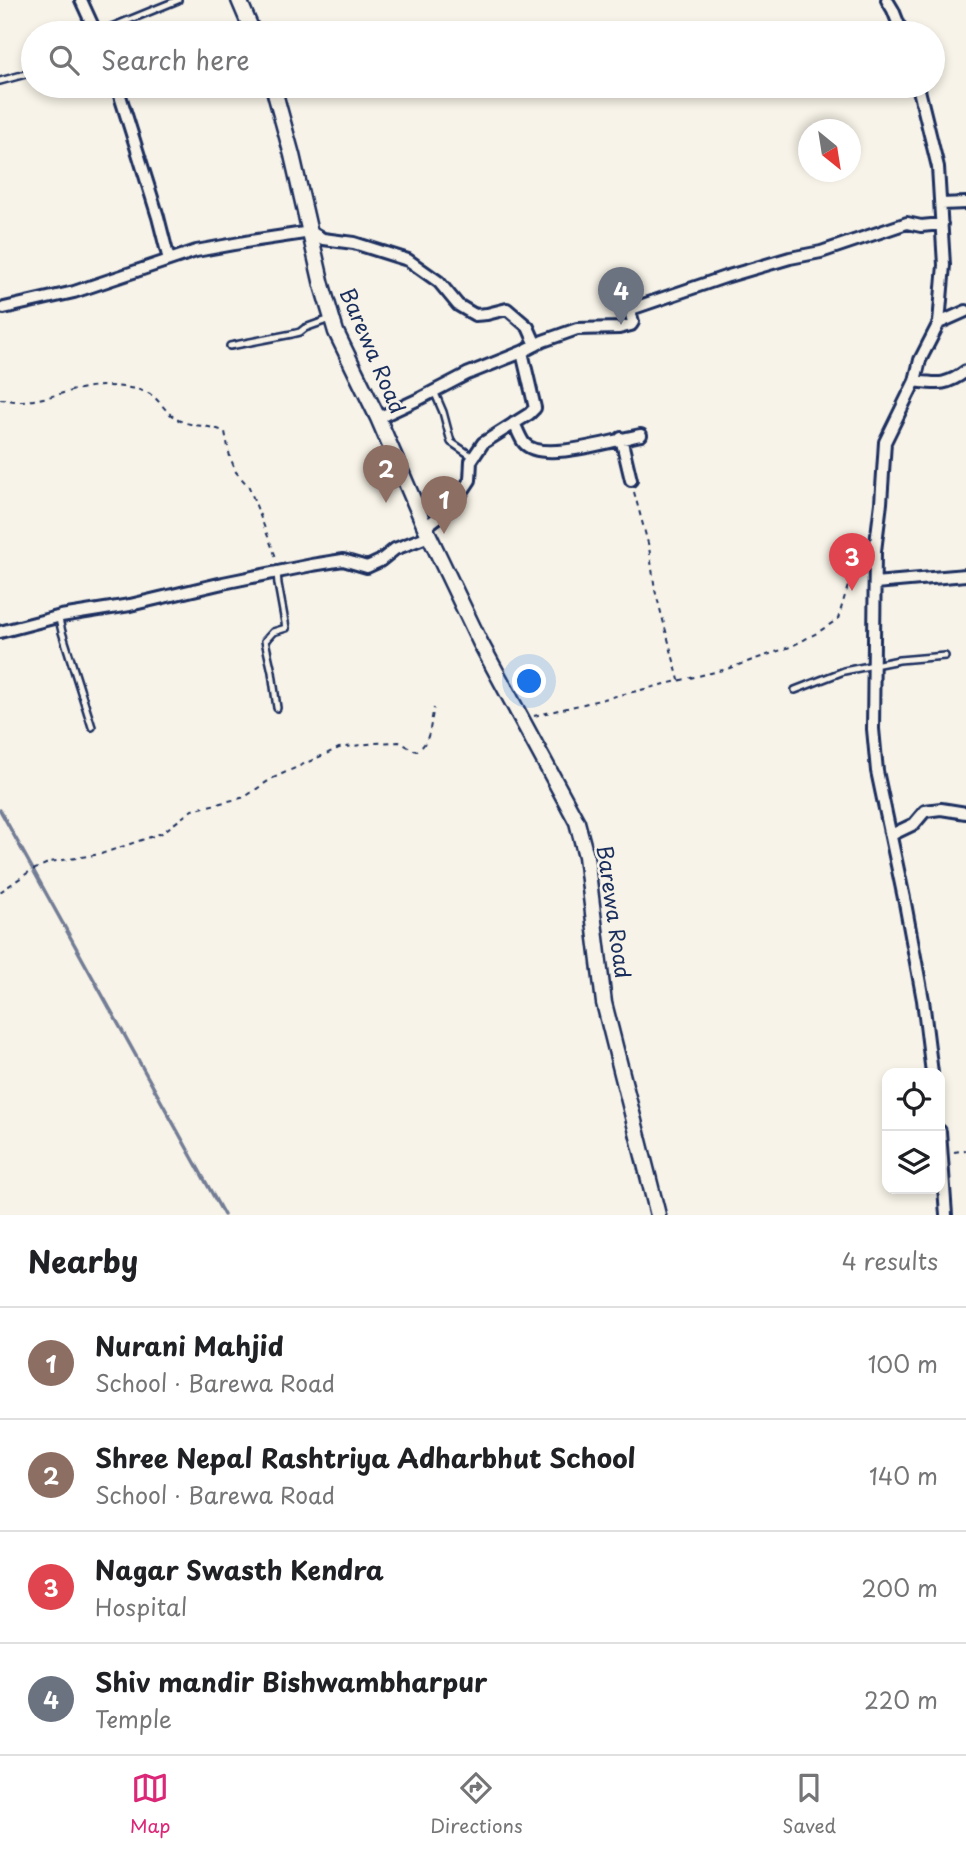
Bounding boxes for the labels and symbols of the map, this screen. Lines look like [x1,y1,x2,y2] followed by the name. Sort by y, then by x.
[798,119,861,182] north arrow
[598,267,644,325] pin: 4
[333,282,415,418] street label: Barewa Road
[363,445,409,503] pin: 2
[421,476,467,534] pin: 1
[829,533,875,591] pin: 3
[512,664,546,698] your location
[590,843,640,980] street label: Barewa Road

